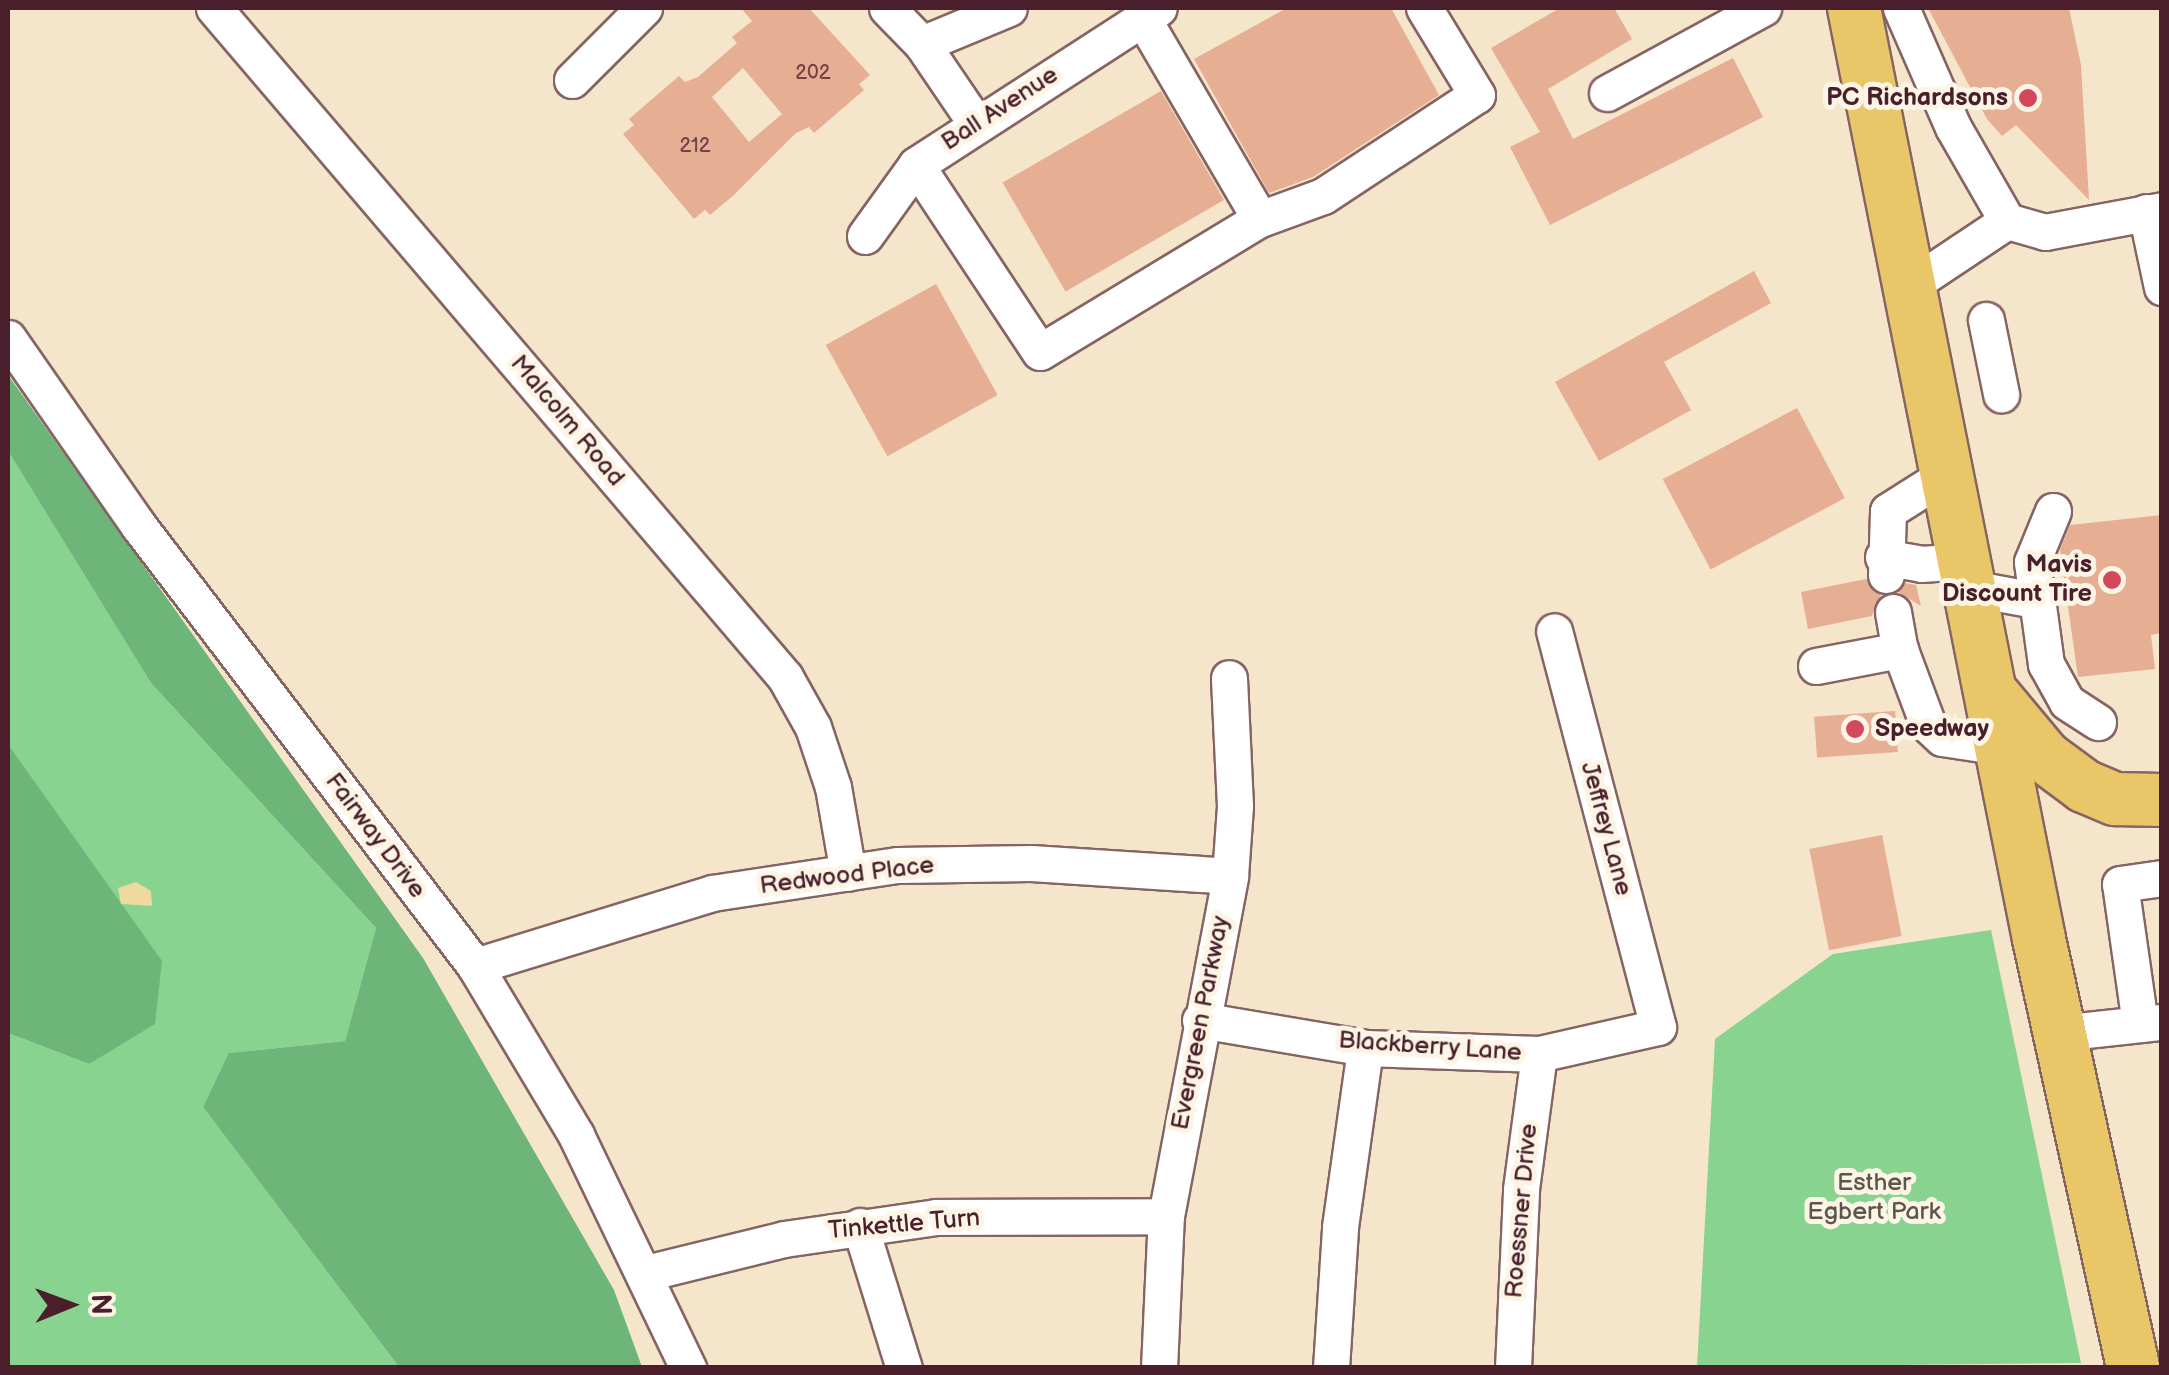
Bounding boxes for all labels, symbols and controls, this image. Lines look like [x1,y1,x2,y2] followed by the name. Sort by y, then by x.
[936,60,1064,158] street label: Ball Avenue
[795,61,831,85] house number: 202
[1826,83,2008,113] place label: PC Richardsons
[2017,87,2039,109] marker: PC Richardsons
[679,134,711,158] house number: 212
[503,349,631,493] street label: Malcolm Road
[1942,551,2092,610] place label: Mavis Discount Tire
[2101,569,2123,591] marker: Mavis Discount Tire
[1875,714,1989,744] place label: Speedway
[1844,718,1866,740] marker: Speedway
[1574,758,1638,900] street label: Jeffrey Lane
[318,767,432,905] street label: Fairway Drive
[758,850,936,902] street label: Redwood Place
[1166,914,1236,1132] street label: Evergreen Parkway
[1337,1026,1523,1068] street label: Blackberry Lane
[1499,1123,1545,1299] street label: Roessner Drive
[1807,1169,1941,1228] park label: Esther Egbert Park
[826,1203,982,1247] street label: Tinkettle Turn
[20,1255,120,1355] north arrow
[84,1294,117,1315] text: N

